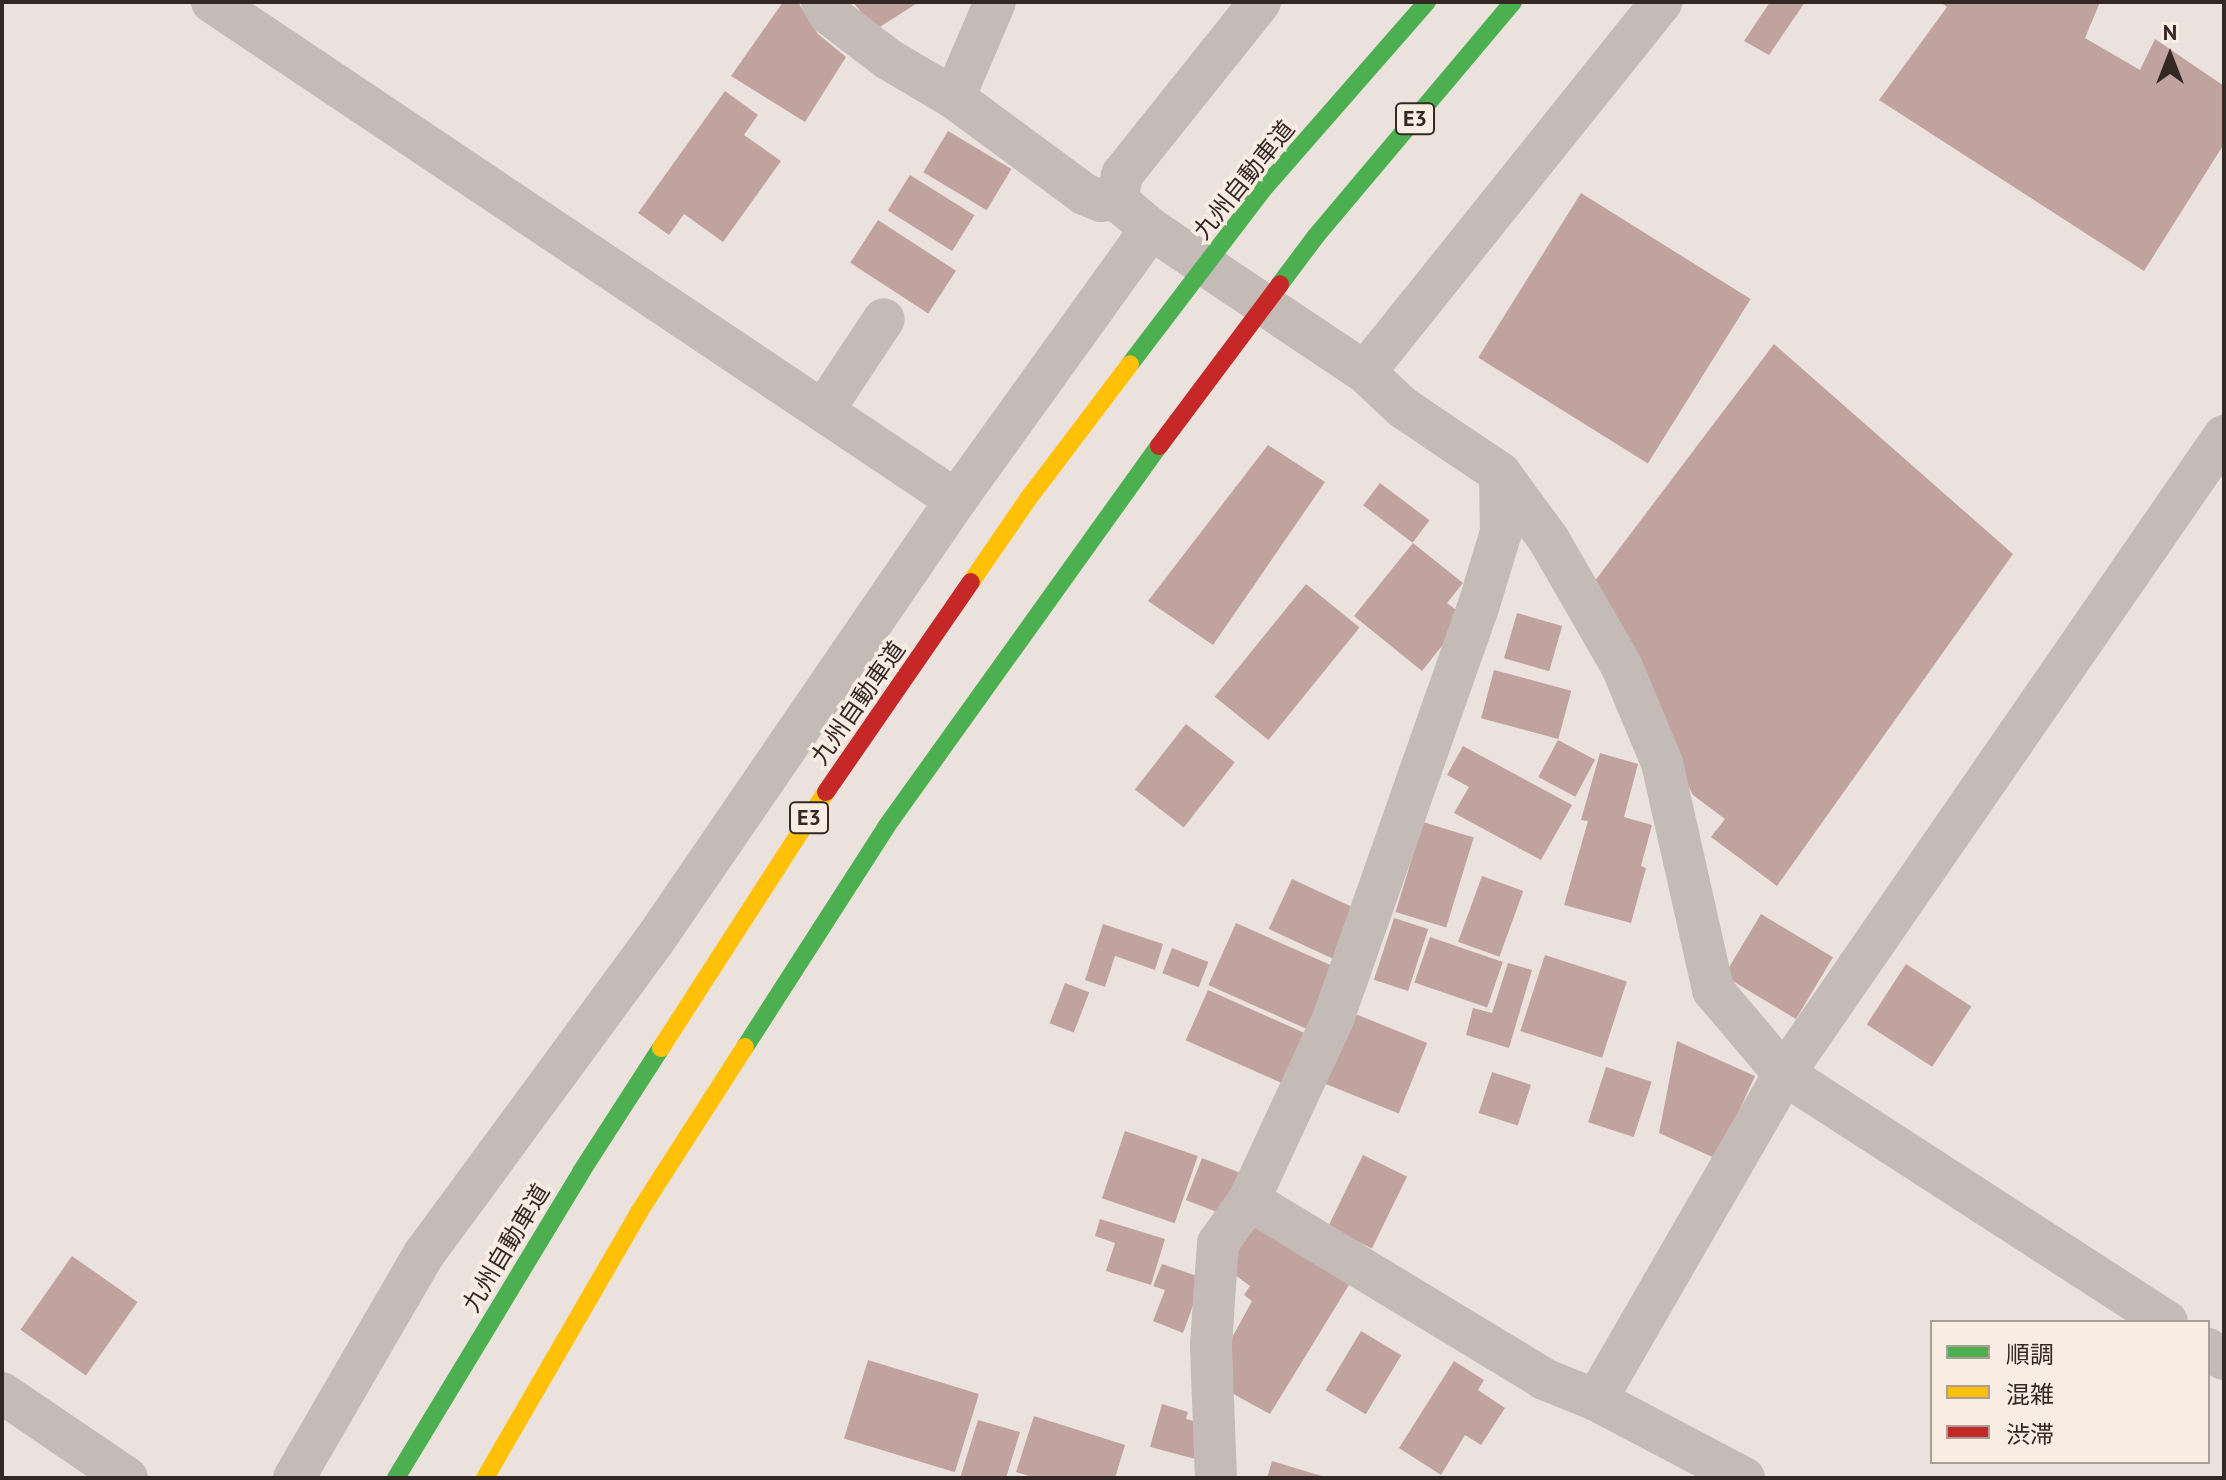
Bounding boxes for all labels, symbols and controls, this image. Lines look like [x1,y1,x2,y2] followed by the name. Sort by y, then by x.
[2130,16,2210,96] north arrow
[2163,18,2177,46] text: N
[1395,101,1435,137] road number: E3
[1187,115,1301,245] street label: 九州自動車道
[805,636,911,770] street label: 九州自動車道
[789,800,829,836] road number: E3
[457,1179,555,1317] street label: 九州自動車道
[1930,1320,2210,1464] legend
[2006,1339,2054,1370] text: 順調
[2006,1379,2054,1410] text: 混雑
[2006,1419,2054,1450] text: 渋滞

